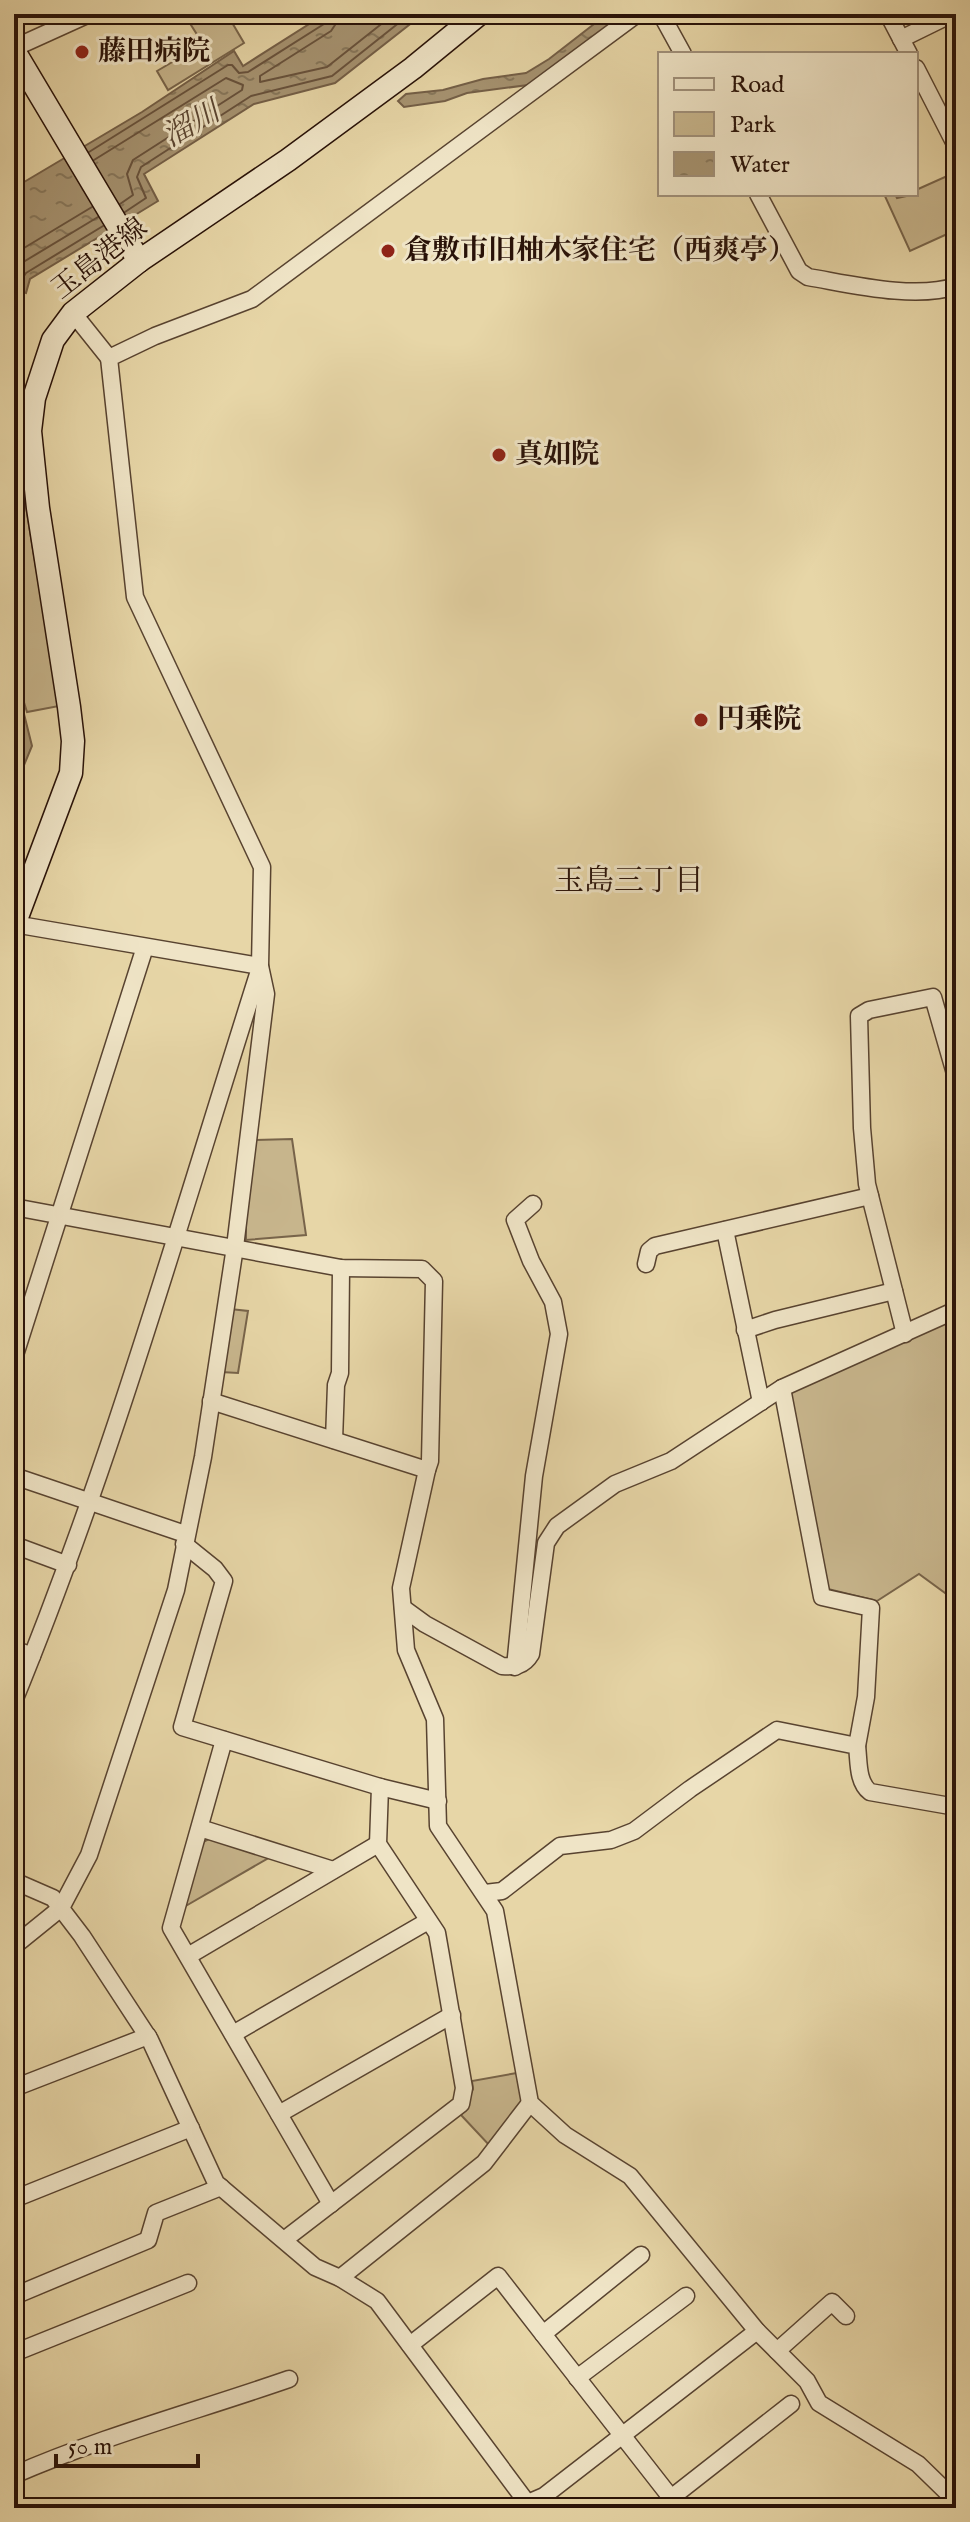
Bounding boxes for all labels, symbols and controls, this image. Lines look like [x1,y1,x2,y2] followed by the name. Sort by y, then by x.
[98,35,210,70] place label: 藤田病院
[73,43,91,61] marker: 藤田病院
[658,52,918,196] legend
[730,70,784,101] text: Road
[157,92,230,156] water label: 溜川
[730,110,776,141] text: Park
[730,150,790,181] text: Water
[45,211,155,307] street label: 玉島港線
[404,234,796,269] place label: 倉敷市旧柚木家住宅（西爽亭）
[379,242,397,260] marker: 倉敷市旧柚木家住宅（西爽亭）
[515,438,599,473] place label: 真如院
[490,446,508,464] marker: 真如院
[717,703,801,738] place label: 円乗院
[692,711,710,729] marker: 円乗院
[554,863,704,901] district label: 玉島三丁目
[56,2418,198,2468] scale bar
[68,2432,112,2463] text: 50 m

